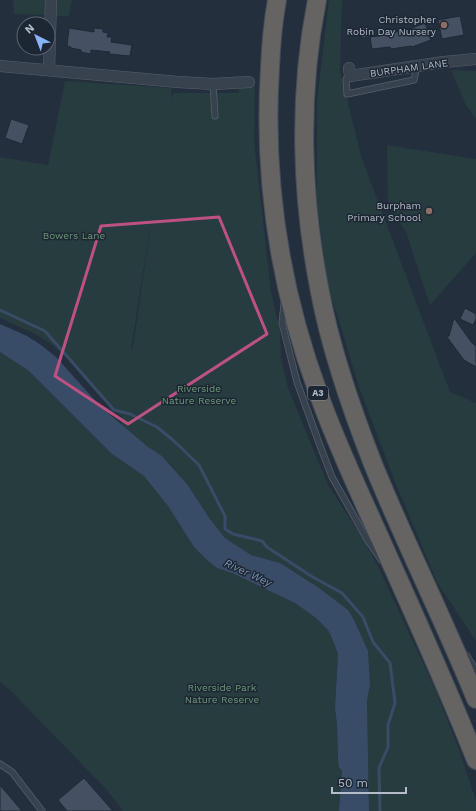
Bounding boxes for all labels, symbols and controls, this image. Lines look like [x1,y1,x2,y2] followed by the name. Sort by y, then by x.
[347,14,437,37] place label: Christopher Robin Day Nursery
[16,16,56,56] north arrow
[439,20,449,30] marker: Christopher Robin Day Nursery
[22,21,37,36] text: N
[369,57,449,79] street label: BURPHAM LANE
[347,200,421,223] place label: Burpham Primary School
[424,206,434,216] marker: Burpham Primary School
[43,230,105,241] park label: Bowers Lane
[162,383,236,406] park label: Riverside Nature Reserve
[308,386,328,400] road number: A3
[222,556,275,590] water label: River Wey
[185,682,259,705] park label: Riverside Park Nature Reserve
[332,769,406,795] scale bar
[338,776,368,790] text: 50 m

